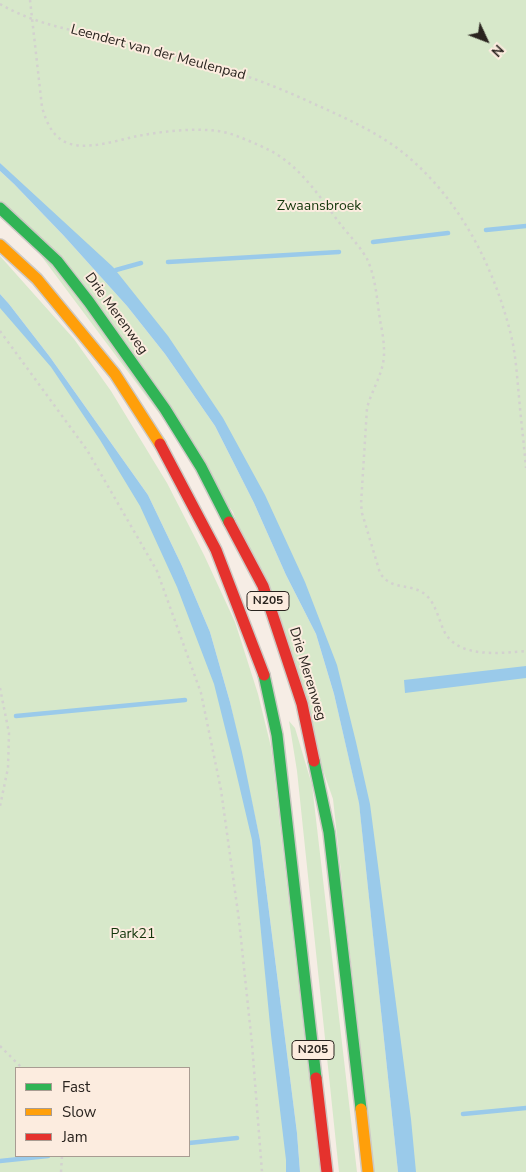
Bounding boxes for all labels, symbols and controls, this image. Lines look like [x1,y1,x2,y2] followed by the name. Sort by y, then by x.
[461,15,511,65] north arrow
[69,22,247,84] street label: Leendert van der Meulenpad
[487,40,508,61] text: N
[277,199,361,215] park label: Zwaansbroek
[81,270,151,358] street label: Drie Merenweg
[247,592,289,610] road number: N205
[285,625,329,723] street label: Drie Merenweg
[111,927,155,943] park label: Park21
[292,1040,334,1060] road number: N205
[15,1067,190,1157] legend
[62,1077,90,1097] text: Fast
[62,1102,96,1122] text: Slow
[62,1127,88,1147] text: Jam

